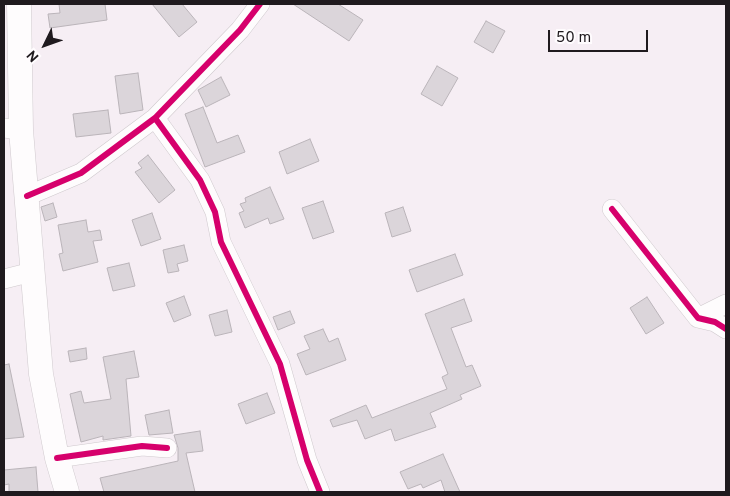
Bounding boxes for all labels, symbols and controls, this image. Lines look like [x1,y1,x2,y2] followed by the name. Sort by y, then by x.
[20,20,70,70] north arrow
[550,20,650,52] scale bar
[556,29,591,48] text: 50 m
[24,46,43,65] text: N

